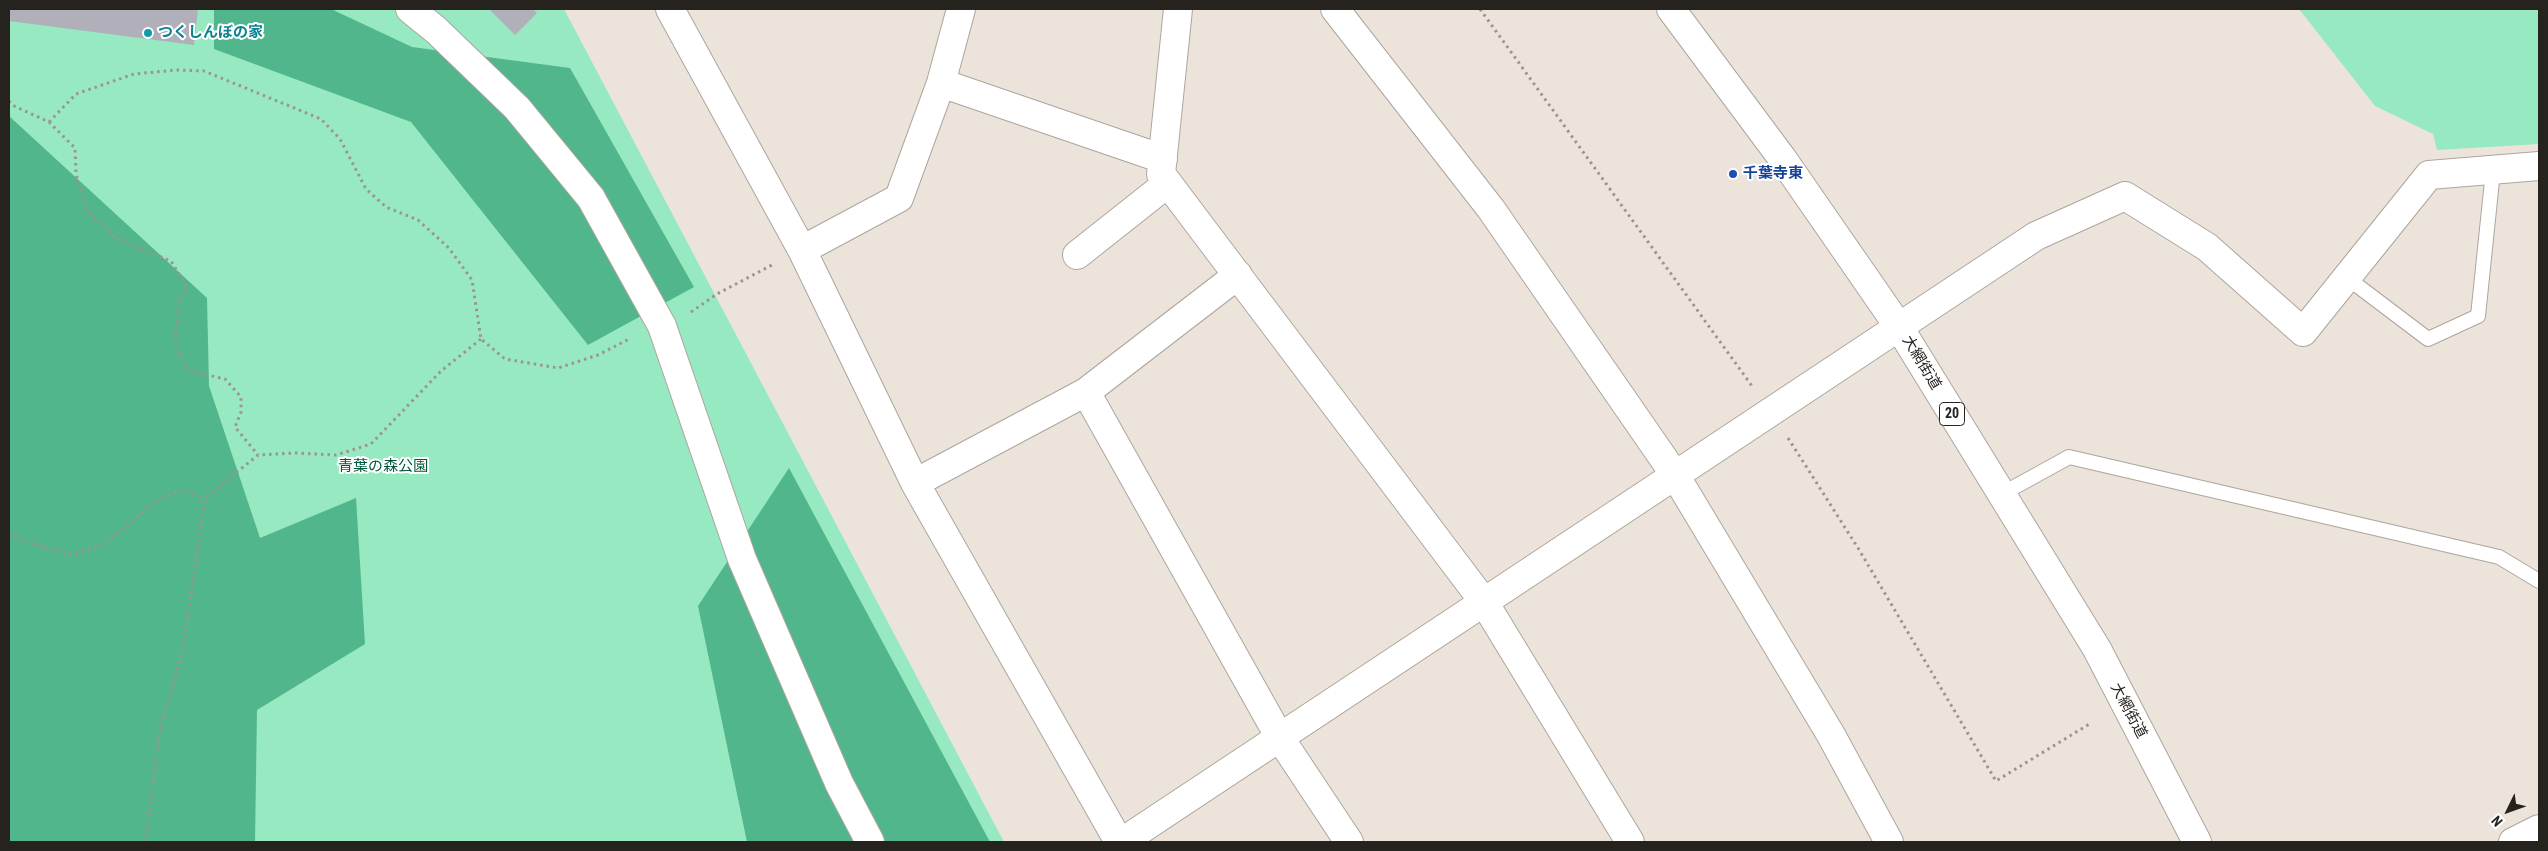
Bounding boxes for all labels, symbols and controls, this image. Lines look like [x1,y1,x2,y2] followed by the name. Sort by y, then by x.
[158,24,263,42] place label: つくしんぼの家
[142,27,154,39] marker: つくしんぼの家
[1743,165,1803,183] place label: 千葉寺東
[1727,168,1739,180] marker: 千葉寺東
[1898,333,1944,393] street label: 大網街道
[1940,402,1964,426] road number: 20
[338,458,428,476] park label: 青葉の森公園
[2106,680,2150,742] street label: 大網街道
[2483,786,2533,836] north arrow
[2488,813,2506,830] text: N

